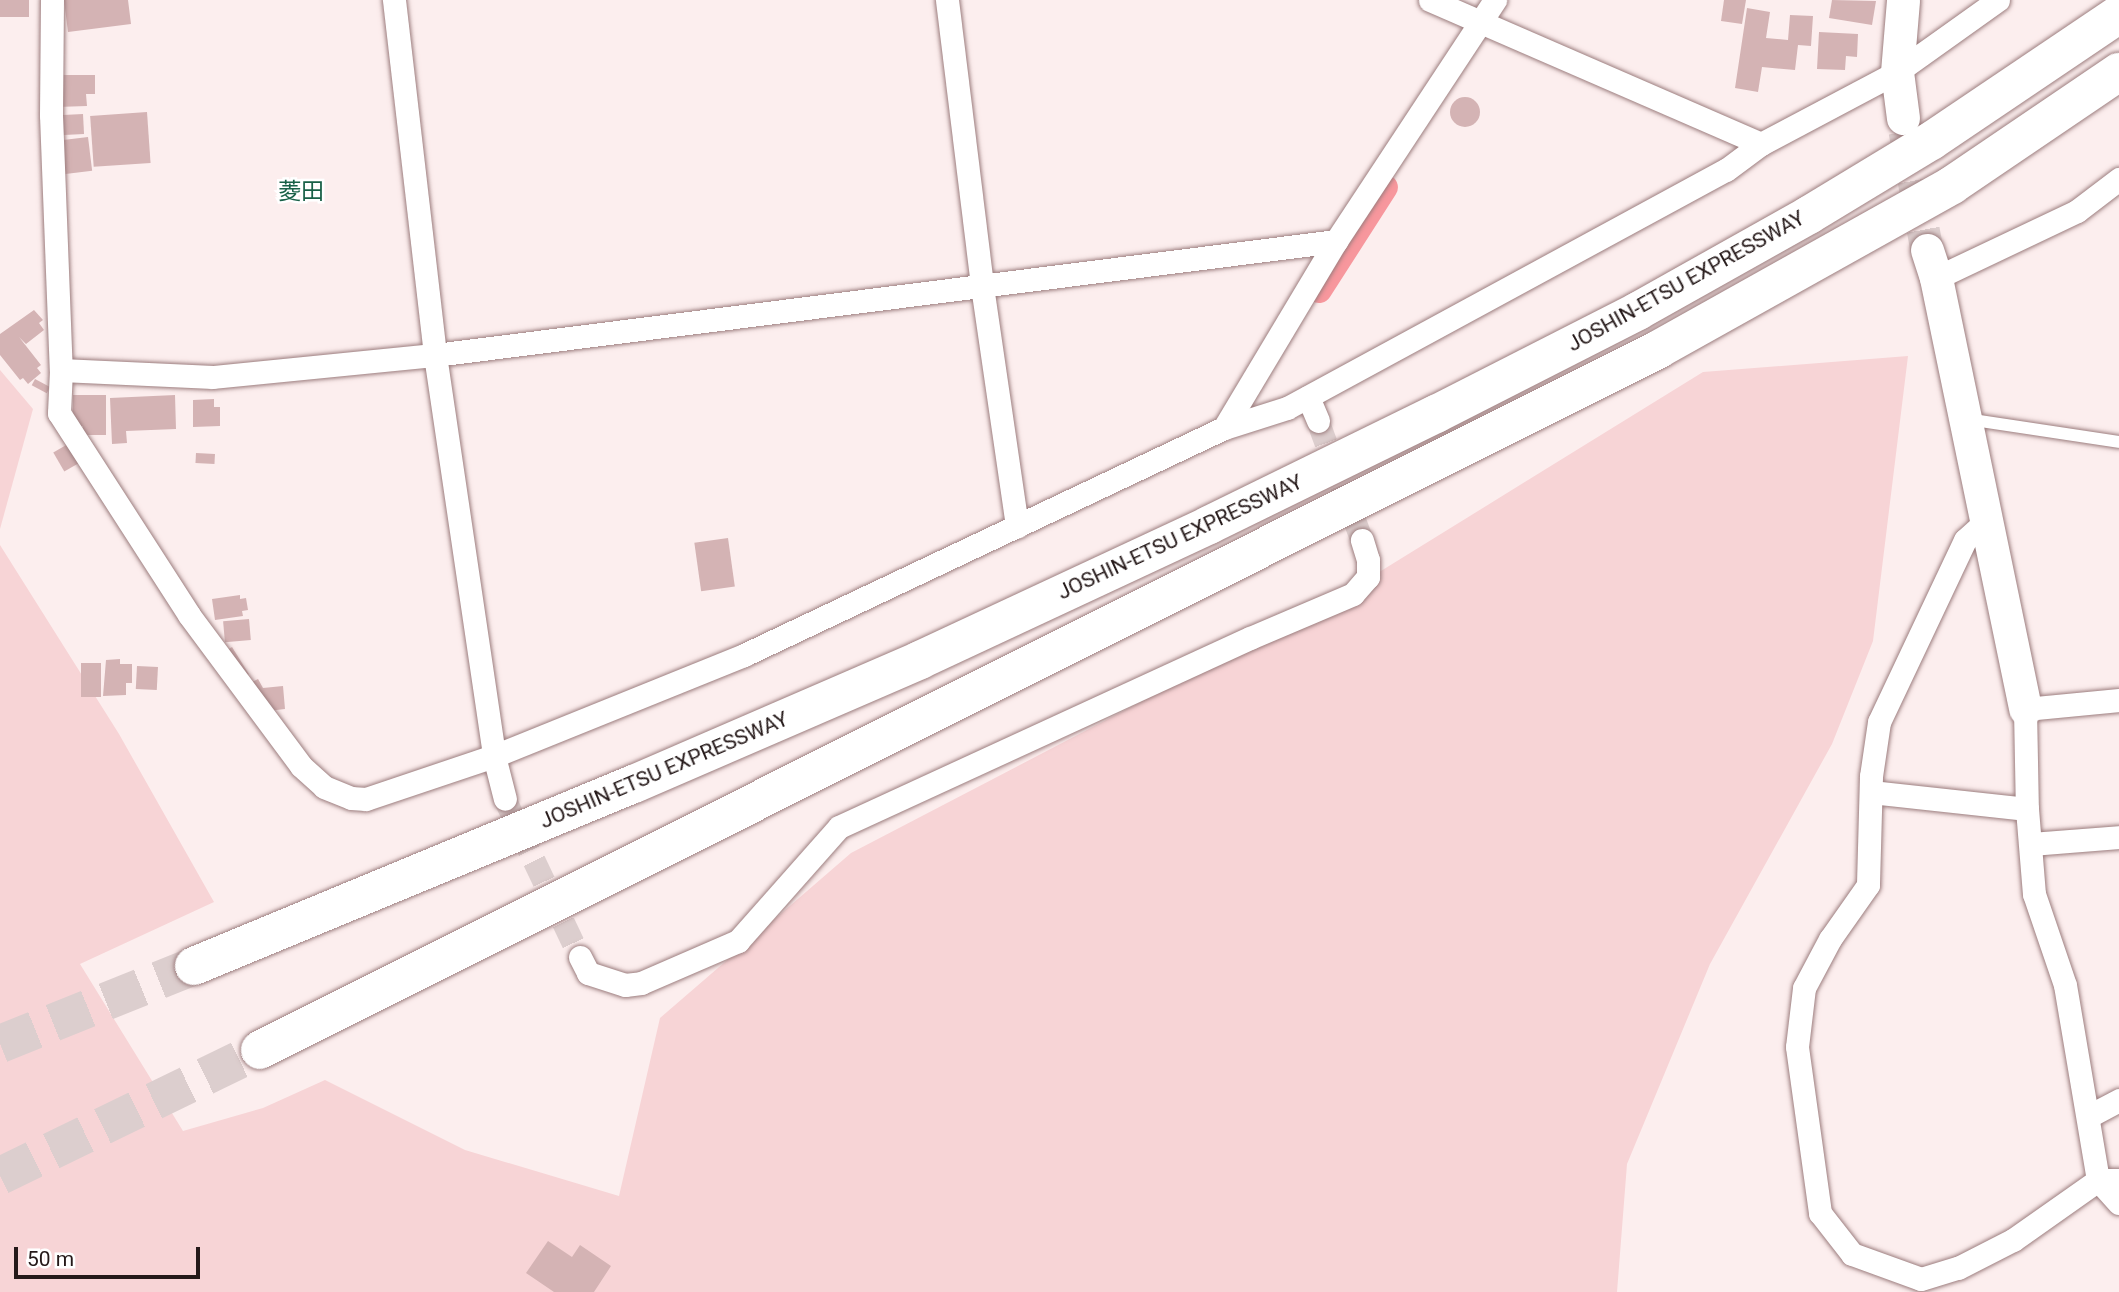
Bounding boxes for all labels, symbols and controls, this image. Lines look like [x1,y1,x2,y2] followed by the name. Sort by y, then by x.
[278,178,324,206] district label: 菱田
[1563,205,1809,357] street label: JOSHIN-ETSU EXPRESSWAY
[1053,469,1307,605] street label: JOSHIN-ETSU EXPRESSWAY
[536,706,792,834] street label: JOSHIN-ETSU EXPRESSWAY
[18,1232,203,1276] scale bar
[27,1247,74,1271] text: 50 m

